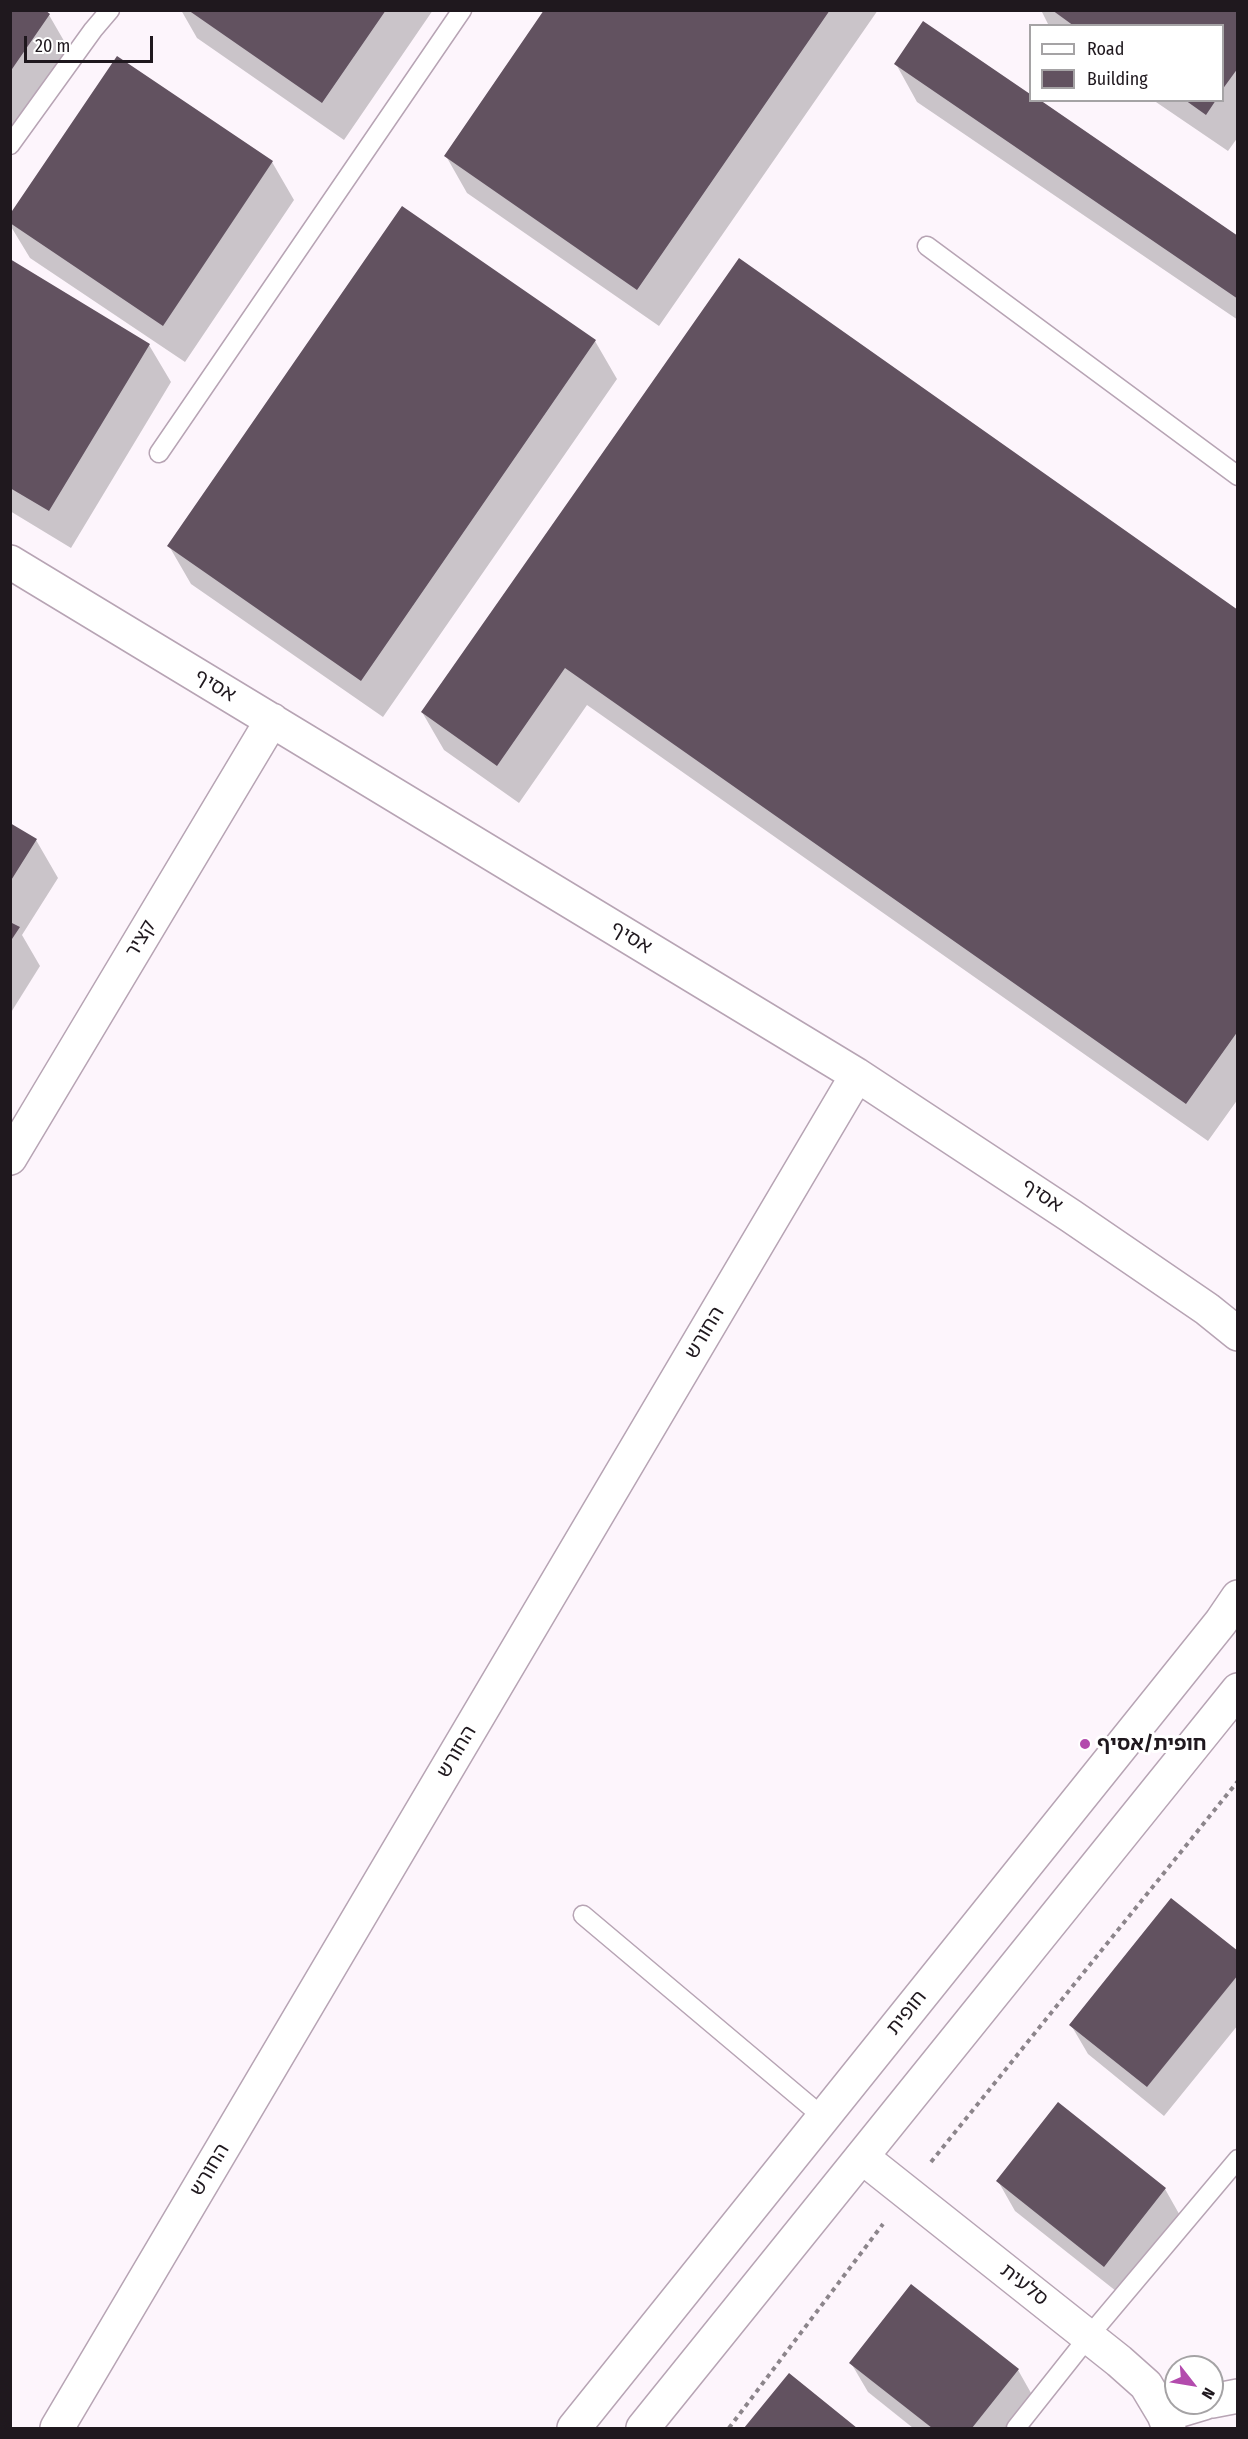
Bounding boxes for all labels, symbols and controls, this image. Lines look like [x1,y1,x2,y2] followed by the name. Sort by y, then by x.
[27,24,156,62] scale bar
[1029,24,1224,102] legend
[35,35,70,57] text: 20 m
[1087,38,1124,60] text: Road
[1087,68,1148,90] text: Building
[190,664,240,708] street label: אסיף
[121,916,161,962] street label: קציר
[606,916,656,960] street label: אסיף
[1017,1174,1067,1218] street label: אסיף
[680,1303,730,1363] street label: החורש
[432,1722,482,1782] street label: החורש
[1097,1732,1207,1756] place label: חופית/אסיף
[1078,1737,1092,1751] marker: חופית/אסיף
[882,1986,932,2040] street label: חופית
[185,2140,235,2200] street label: החורש
[995,2259,1053,2311] street label: סלעית
[1164,2355,1224,2415] north arrow
[1198,2384,1219,2403] text: N

